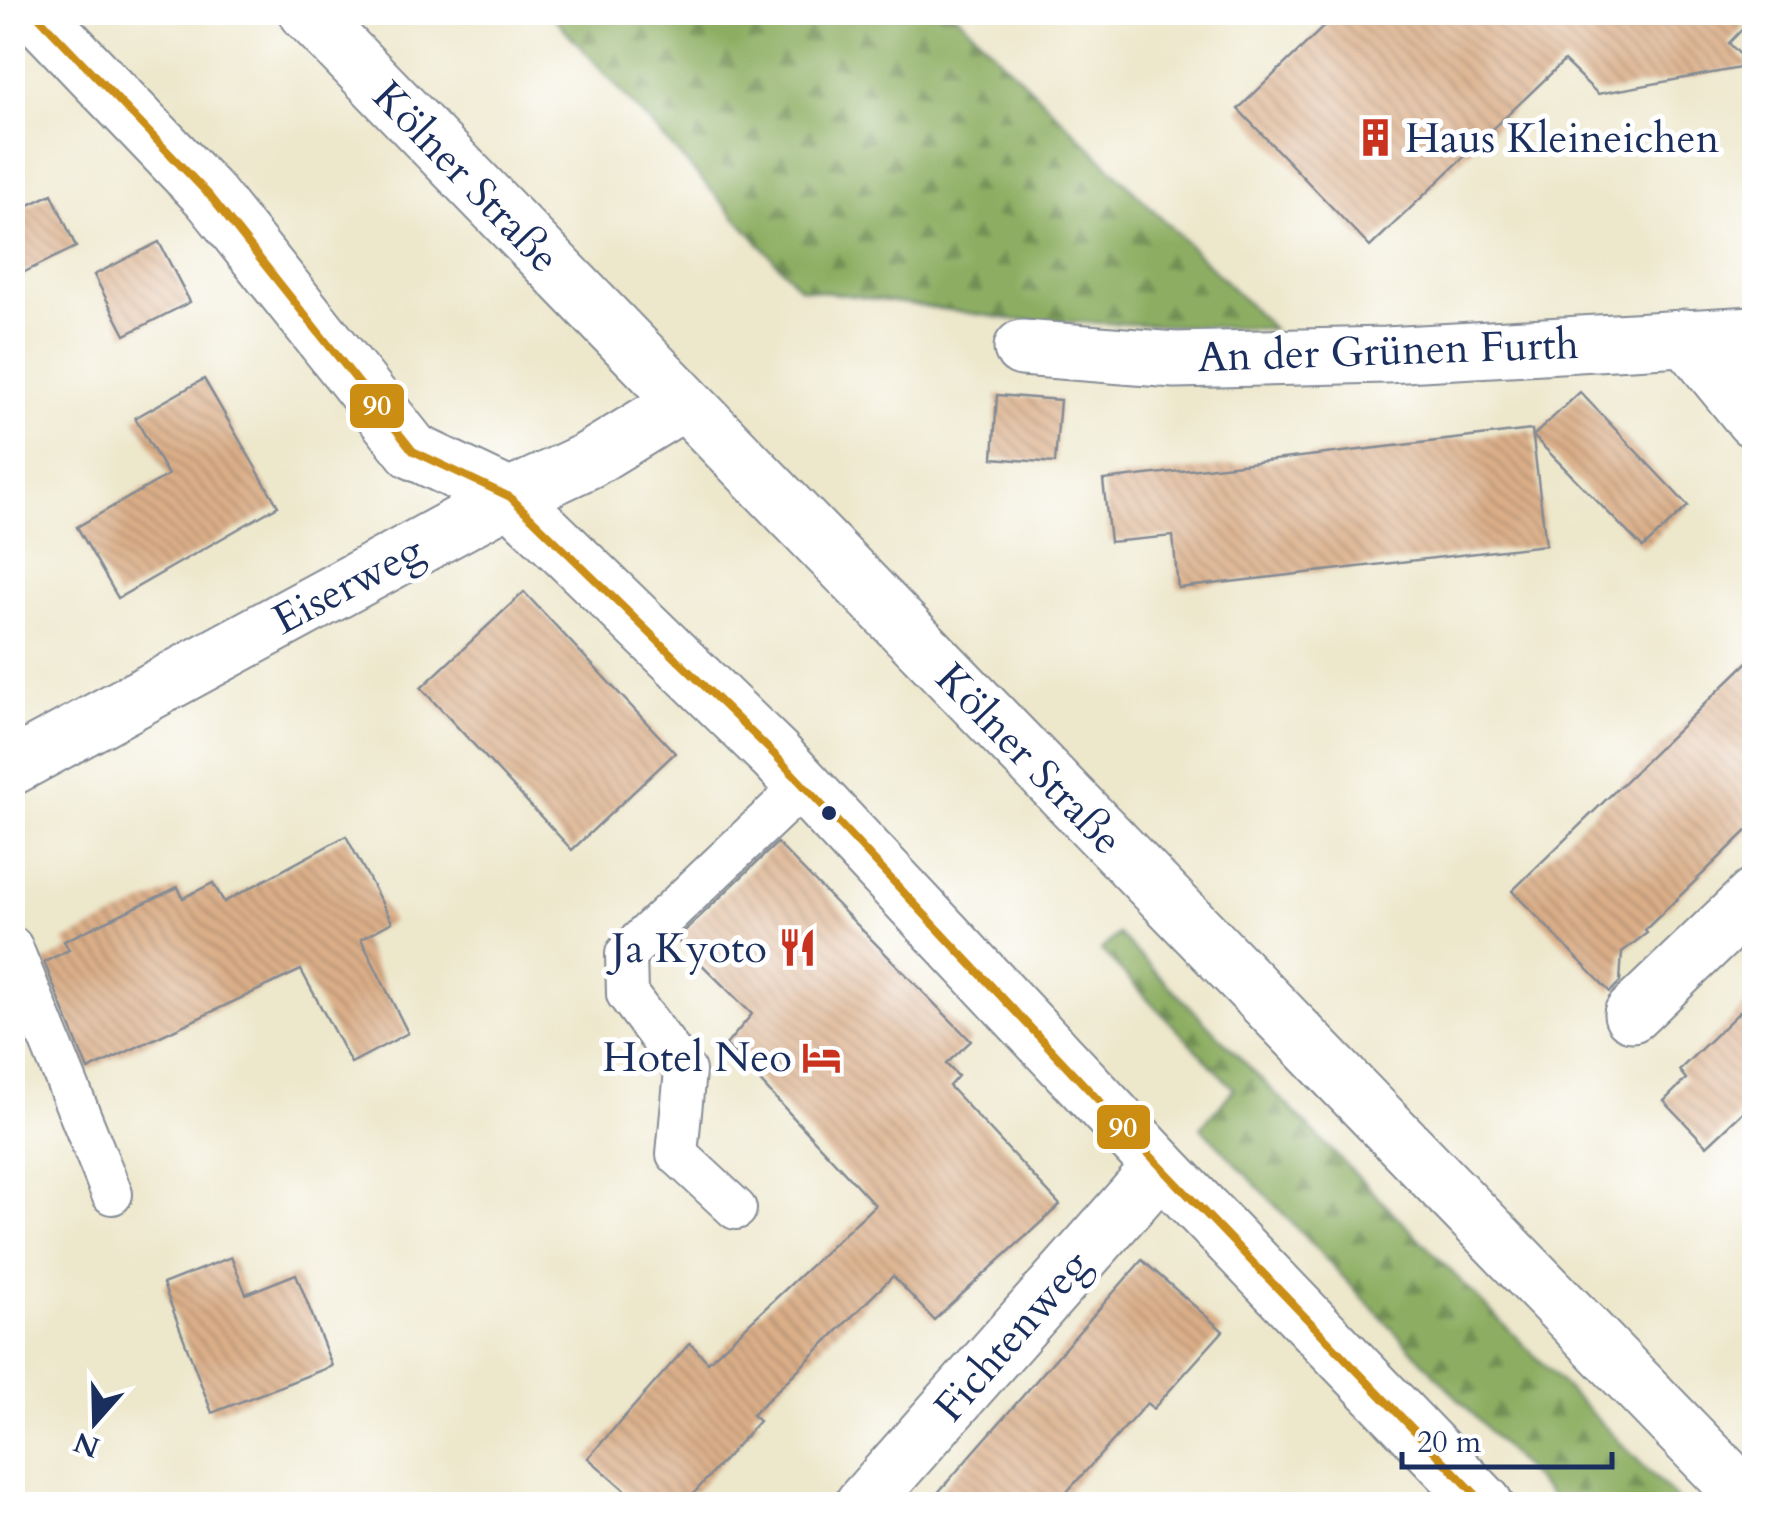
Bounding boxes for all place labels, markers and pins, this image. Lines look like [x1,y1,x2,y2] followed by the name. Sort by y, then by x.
[1405,110,1719,167] place label: Haus Kleineichen
[1354,117,1396,159] building icon: Haus Kleineichen
[819,803,839,823] unlabelled marker
[605,920,767,977] place label: Ja Kyoto
[776,927,818,969] restaurant icon: Ja Kyoto
[602,1029,792,1086] place label: Hotel Neo
[801,1036,843,1078] hotel icon: Hotel Neo

